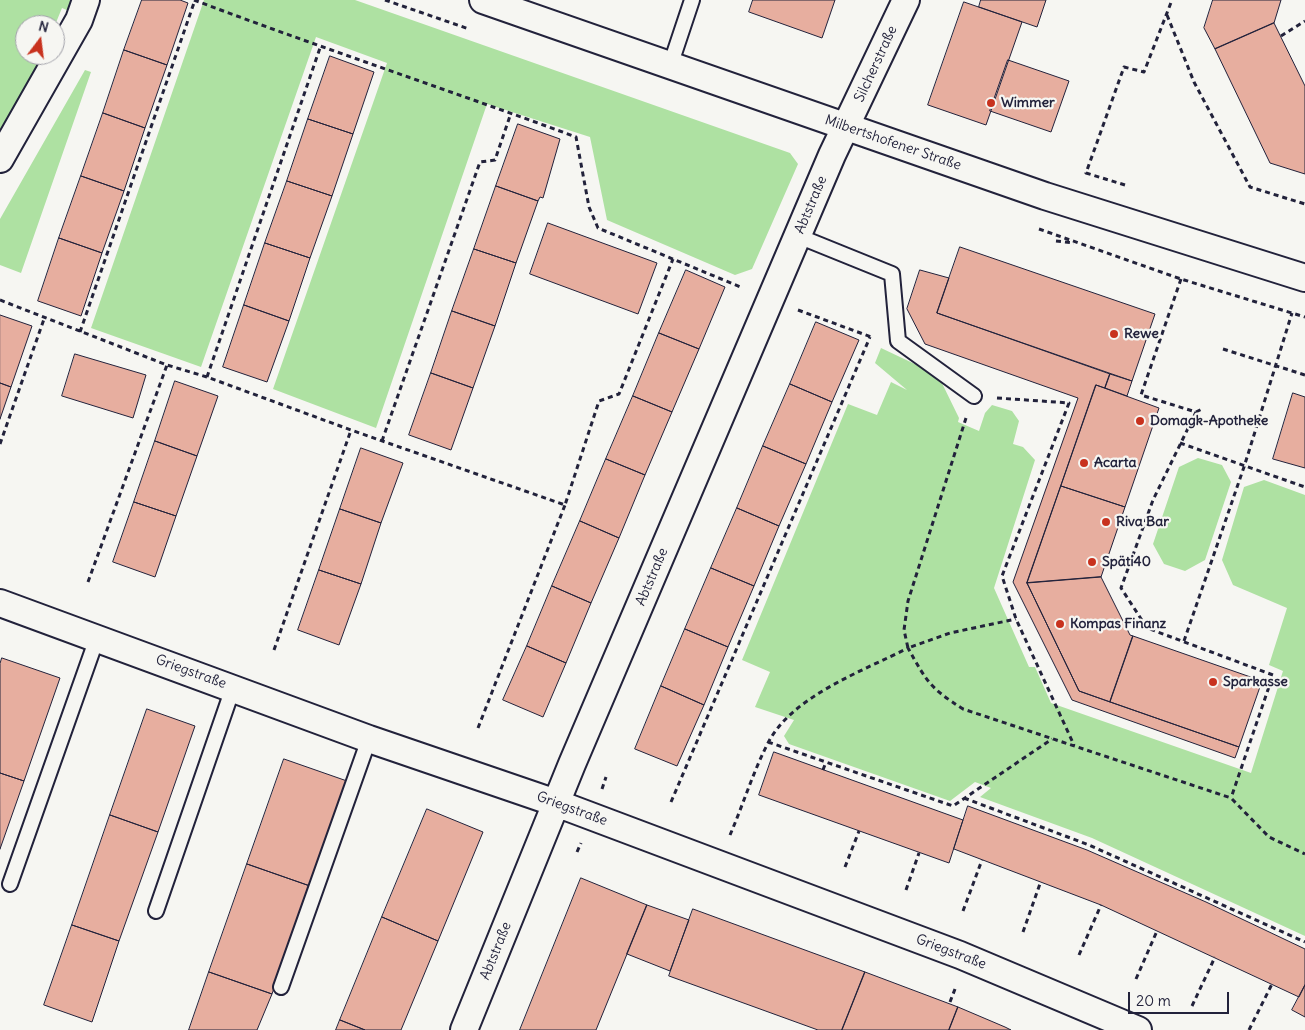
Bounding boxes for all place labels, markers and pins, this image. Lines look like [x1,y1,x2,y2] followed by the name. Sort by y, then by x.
[1001,95,1055,111] place label: Wimmer
[985,97,997,109] marker: Wimmer
[1124,326,1159,342] place label: Rewe
[1108,328,1120,340] marker: Rewe
[1150,413,1268,429] place label: Domagk-Apotheke
[1134,415,1146,427] marker: Domagk-Apotheke
[1094,455,1136,471] place label: Acarta
[1078,457,1090,469] marker: Acarta
[1116,514,1169,530] place label: Riva Bar
[1100,516,1112,528] marker: Riva Bar
[1102,554,1151,570] place label: Späti40
[1086,556,1098,568] marker: Späti40
[1070,616,1166,632] place label: Kompas Finanz
[1054,618,1066,630] marker: Kompas Finanz
[1223,674,1288,690] place label: Sparkasse
[1207,676,1219,688] marker: Sparkasse

